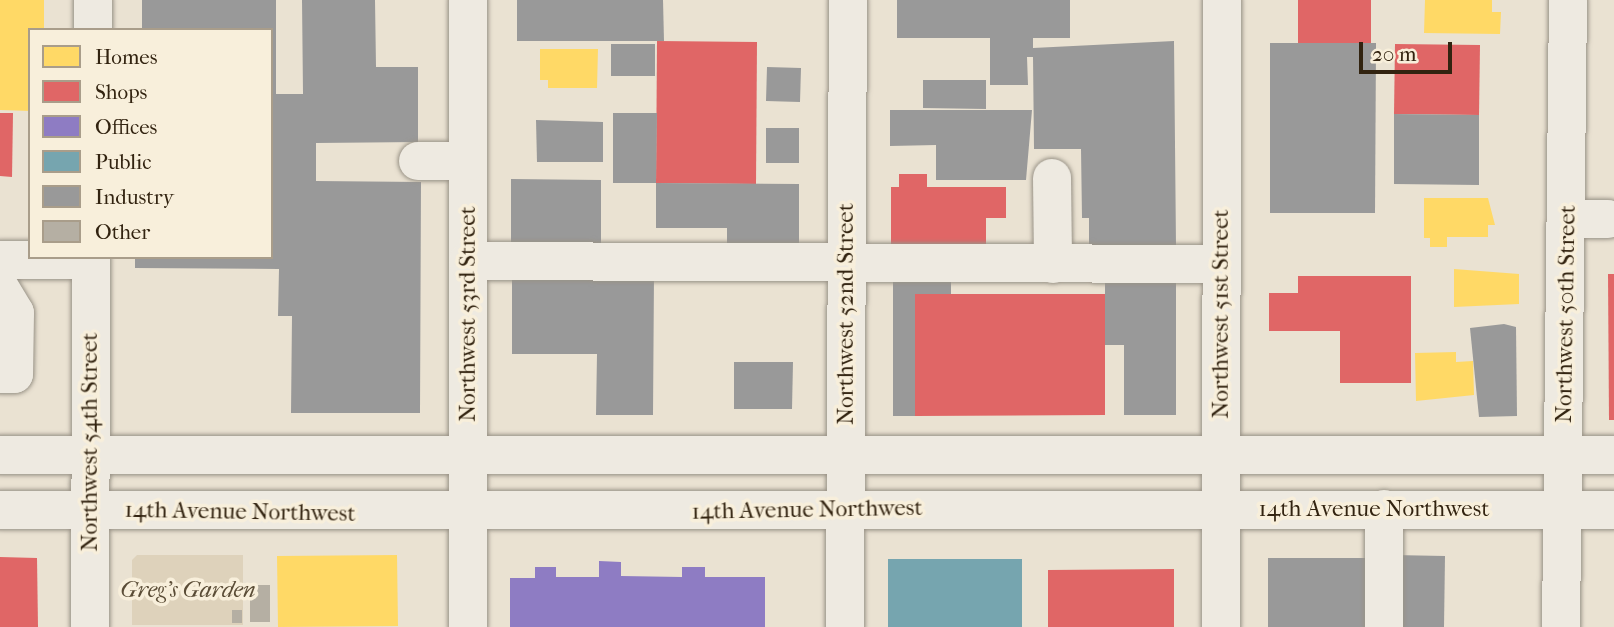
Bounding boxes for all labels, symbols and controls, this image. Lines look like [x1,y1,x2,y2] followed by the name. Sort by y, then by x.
[28,28,273,259] legend
[1362,28,1455,72] scale bar
[1372,42,1416,66] text: 20 m
[95,45,157,69] text: Homes
[95,80,147,104] text: Shops
[95,115,157,139] text: Offices
[95,150,151,174] text: Public
[95,185,174,209] text: Industry
[832,203,860,425] street label: Northwest 52nd Street
[1550,205,1582,423] street label: Northwest 50th Street
[454,206,482,422] street label: Northwest 53rd Street
[1207,209,1235,419] street label: Northwest 51st Street
[95,220,150,244] text: Other
[76,332,104,552] street label: Northwest 54th Street
[691,494,923,526] street label: 14th Avenue Northwest
[1259,495,1489,523] street label: 14th Avenue Northwest
[124,496,356,528] street label: 14th Avenue Northwest
[120,576,256,604] park label: Greg's Garden

